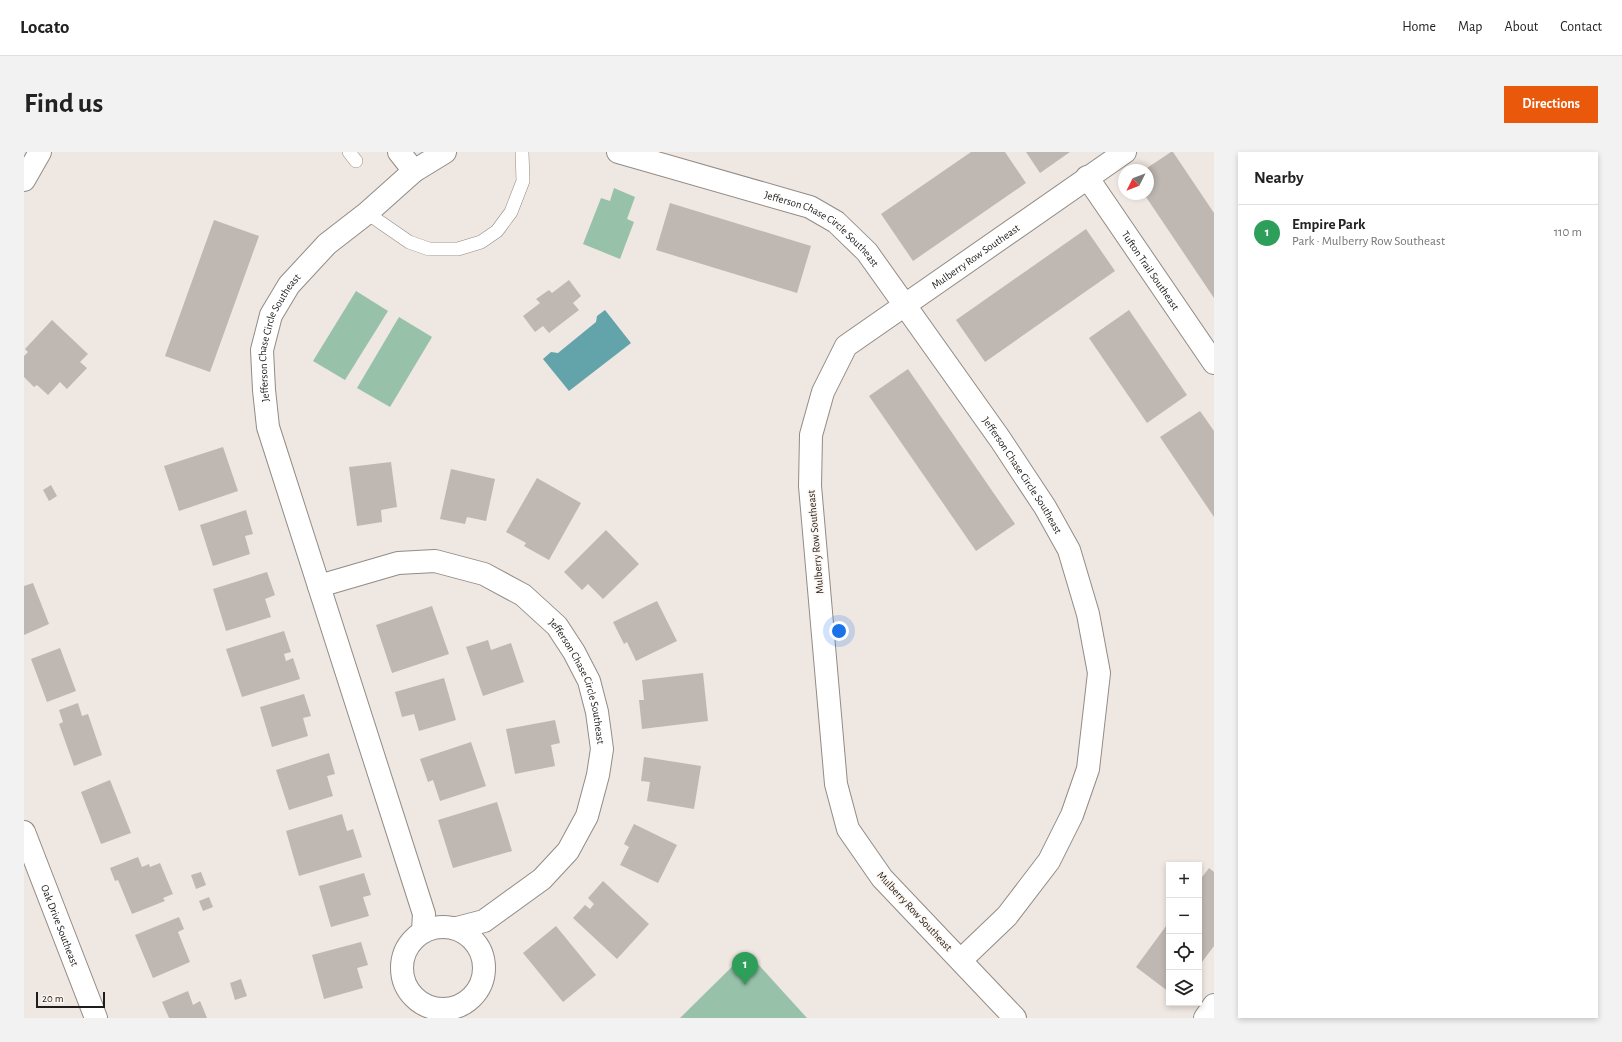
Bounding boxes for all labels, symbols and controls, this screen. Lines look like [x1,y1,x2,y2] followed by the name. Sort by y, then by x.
[20,18,69,37] text: Locato
[1402,20,1436,34] text: Home
[1458,20,1482,34] text: Map
[1504,20,1538,34] text: About
[1560,20,1602,34] text: Contact
[1504,86,1598,123] button: Directions
[24,90,103,118] text: Find us
[1118,164,1154,200] north arrow
[1254,169,1304,186] text: Nearby
[763,189,881,269] street label: Jefferson Chase Circle Southeast
[1292,217,1365,232] text: Empire Park
[930,222,1022,291] street label: Mulberry Row Southeast
[1265,226,1269,239] text: 1
[1554,226,1582,239] text: 110 m
[1119,229,1181,313] street label: Tufton Trail Southeast
[1292,235,1445,248] text: Park · Mulberry Row Southeast
[257,271,303,402] street label: Jefferson Chase Circle Southeast
[980,415,1064,536] street label: Jefferson Chase Circle Southeast
[805,489,826,594] street label: Mulberry Row Southeast
[547,616,606,745] street label: Jefferson Chase Circle Southeast
[829,621,849,641] your location
[1166,862,1202,1006] map controls
[1166,862,1202,898] button: +
[875,869,955,954] street label: Mulberry Row Southeast
[39,883,81,968] street label: Oak Drive Southeast
[1166,898,1202,934] button: −
[1166,934,1202,970] button: locate
[732,952,758,985] pin: 1
[1166,970,1202,1006] button: layers
[36,990,105,1009] scale bar
[42,993,63,1004] text: 20 m

